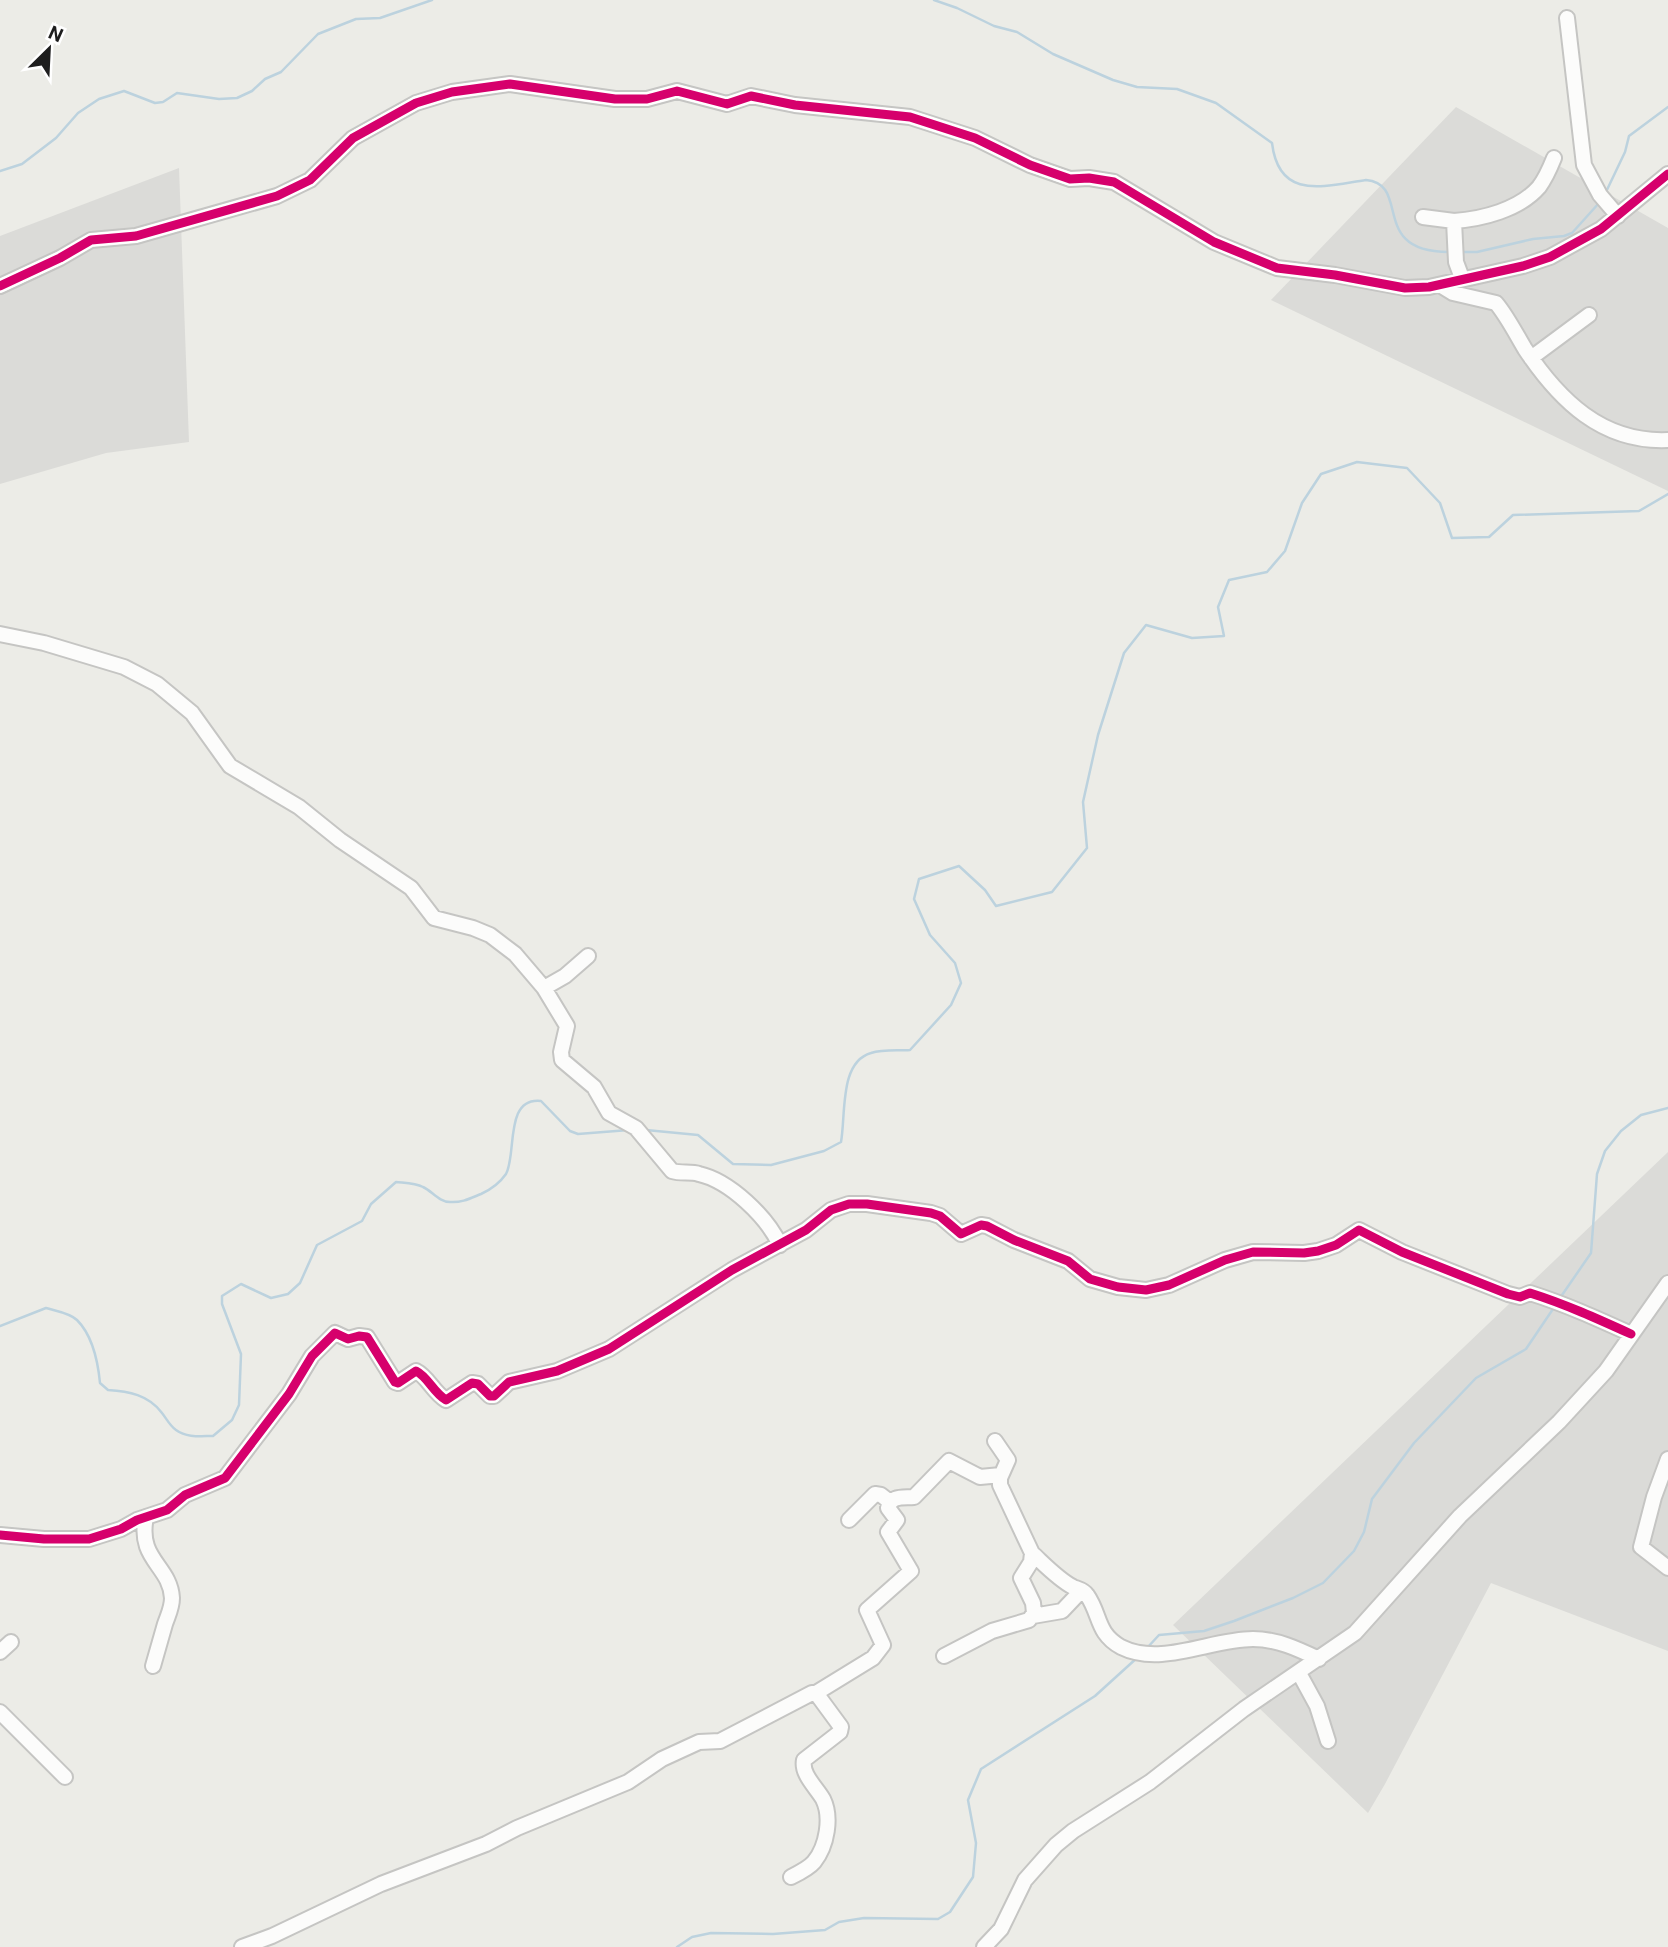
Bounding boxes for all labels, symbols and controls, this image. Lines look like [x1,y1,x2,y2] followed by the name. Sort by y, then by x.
[14,14,84,84] north arrow
[45,21,67,47] text: N

